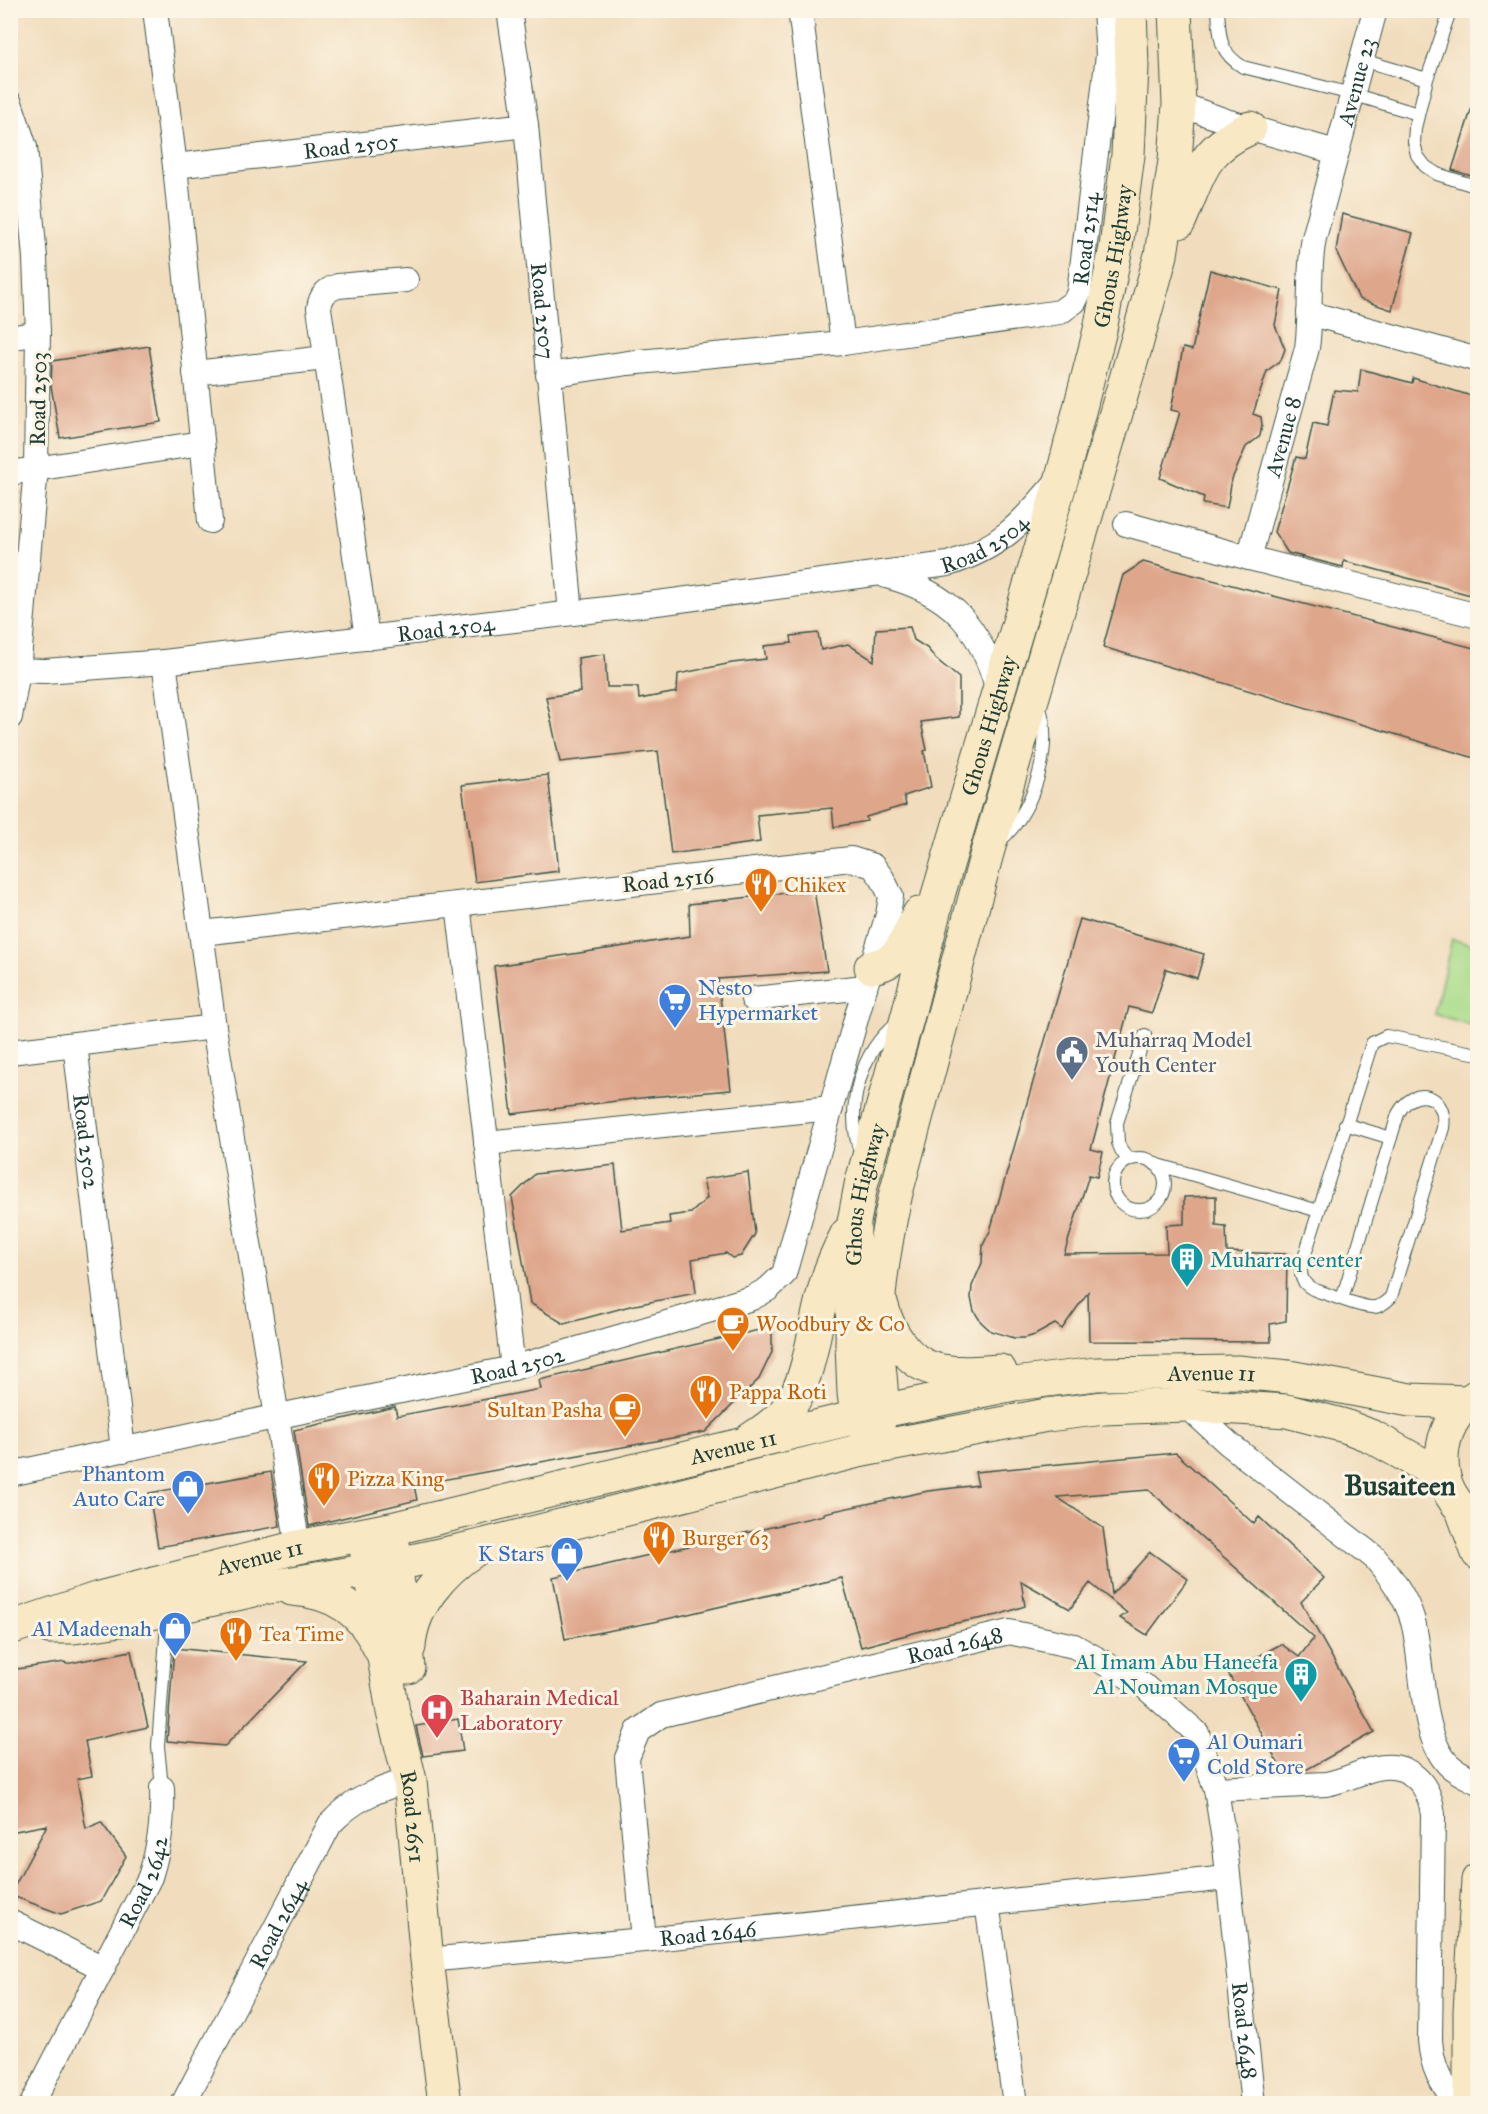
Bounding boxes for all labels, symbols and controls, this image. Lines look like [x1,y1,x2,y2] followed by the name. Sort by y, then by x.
[1331,34,1381,130] street label: Avenue 23
[302,127,400,164] street label: Road 2505
[1087,182,1138,330] street label: Ghous Highway
[1066,190,1105,287] street label: Road 2514
[525,261,561,361] street label: Road 2507
[24,352,52,446] street label: Road 2503
[1258,393,1307,481] street label: Avenue 8
[937,508,1034,579] street label: Road 2504
[396,609,496,647] street label: Road 2504
[955,651,1022,799] street label: Ghous Highway
[621,862,716,898] street label: Road 2516
[743,866,779,913] restaurant icon: Chikex
[784,871,846,898] place label: Chikex
[698,974,818,1026] place label: Nesto Hypermarket
[657,982,693,1029] supermarket icon: Nesto Hypermarket
[1095,1026,1252,1078] place label: Muharraq Model Youth Center
[1054,1034,1090,1081] public building icon: Muharraq Model Youth Center
[67,1092,106,1191] street label: Road 2502
[840,1119,891,1266] street label: Ghous Highway
[1169,1241,1205,1288] building icon: Muharraq center
[1210,1246,1363,1273] place label: Muharraq center
[715,1305,751,1352] cafe icon: Woodbury & Co
[756,1310,905,1337] place label: Woodbury & Co
[468,1340,568,1390] street label: Road 2502
[1166,1358,1257,1387] street label: Avenue 11
[688,1373,724,1420] restaurant icon: Pappa Roti
[729,1378,827,1405] place label: Pappa Roti
[607,1391,643,1438] cafe icon: Sultan Pasha
[487,1396,603,1423] place label: Sultan Pasha
[686,1423,779,1470] street label: Avenue 11
[72,1460,166,1512] place label: Phantom Auto Care
[306,1460,342,1507] restaurant icon: Pizza King
[347,1465,445,1492] place label: Pizza King
[170,1468,206,1515] shop icon: Phantom Auto Care
[1344,1468,1456,1503] district label: Busaiteen
[641,1519,677,1566] restaurant icon: Burger 63
[682,1524,769,1551] place label: Burger 63
[213,1533,305,1581] street label: Avenue 11
[549,1535,585,1582] shop icon: K Stars
[478,1540,544,1567] place label: K Stars
[157,1610,193,1657] shop icon: Al Madeenah
[31,1615,152,1642] place label: Al Madeenah
[218,1615,254,1662] restaurant icon: Tea Time
[259,1620,344,1647] place label: Tea Time
[904,1620,1005,1669] street label: Road 2648
[1074,1648,1279,1700] place label: Al Imam Abu Haneefa Al Nouman Mosque
[1283,1656,1319,1703] building icon: Al Imam Abu Haneefa Al Nouman Mosque
[460,1684,619,1736] place label: Baharain Medical Laboratory
[419,1692,455,1739] hospital icon: Baharain Medical Laboratory
[1206,1728,1304,1780] place label: Al Oumari Cold Store
[1166,1736,1202,1783] supermarket icon: Al Oumari Cold Store
[395,1767,431,1864] street label: Road 2651
[113,1834,173,1932] street label: Road 2642
[243,1873,313,1973] street label: Road 2644
[658,1915,758,1952] street label: Road 2646
[1226,1980,1264,2080] street label: Road 2648

